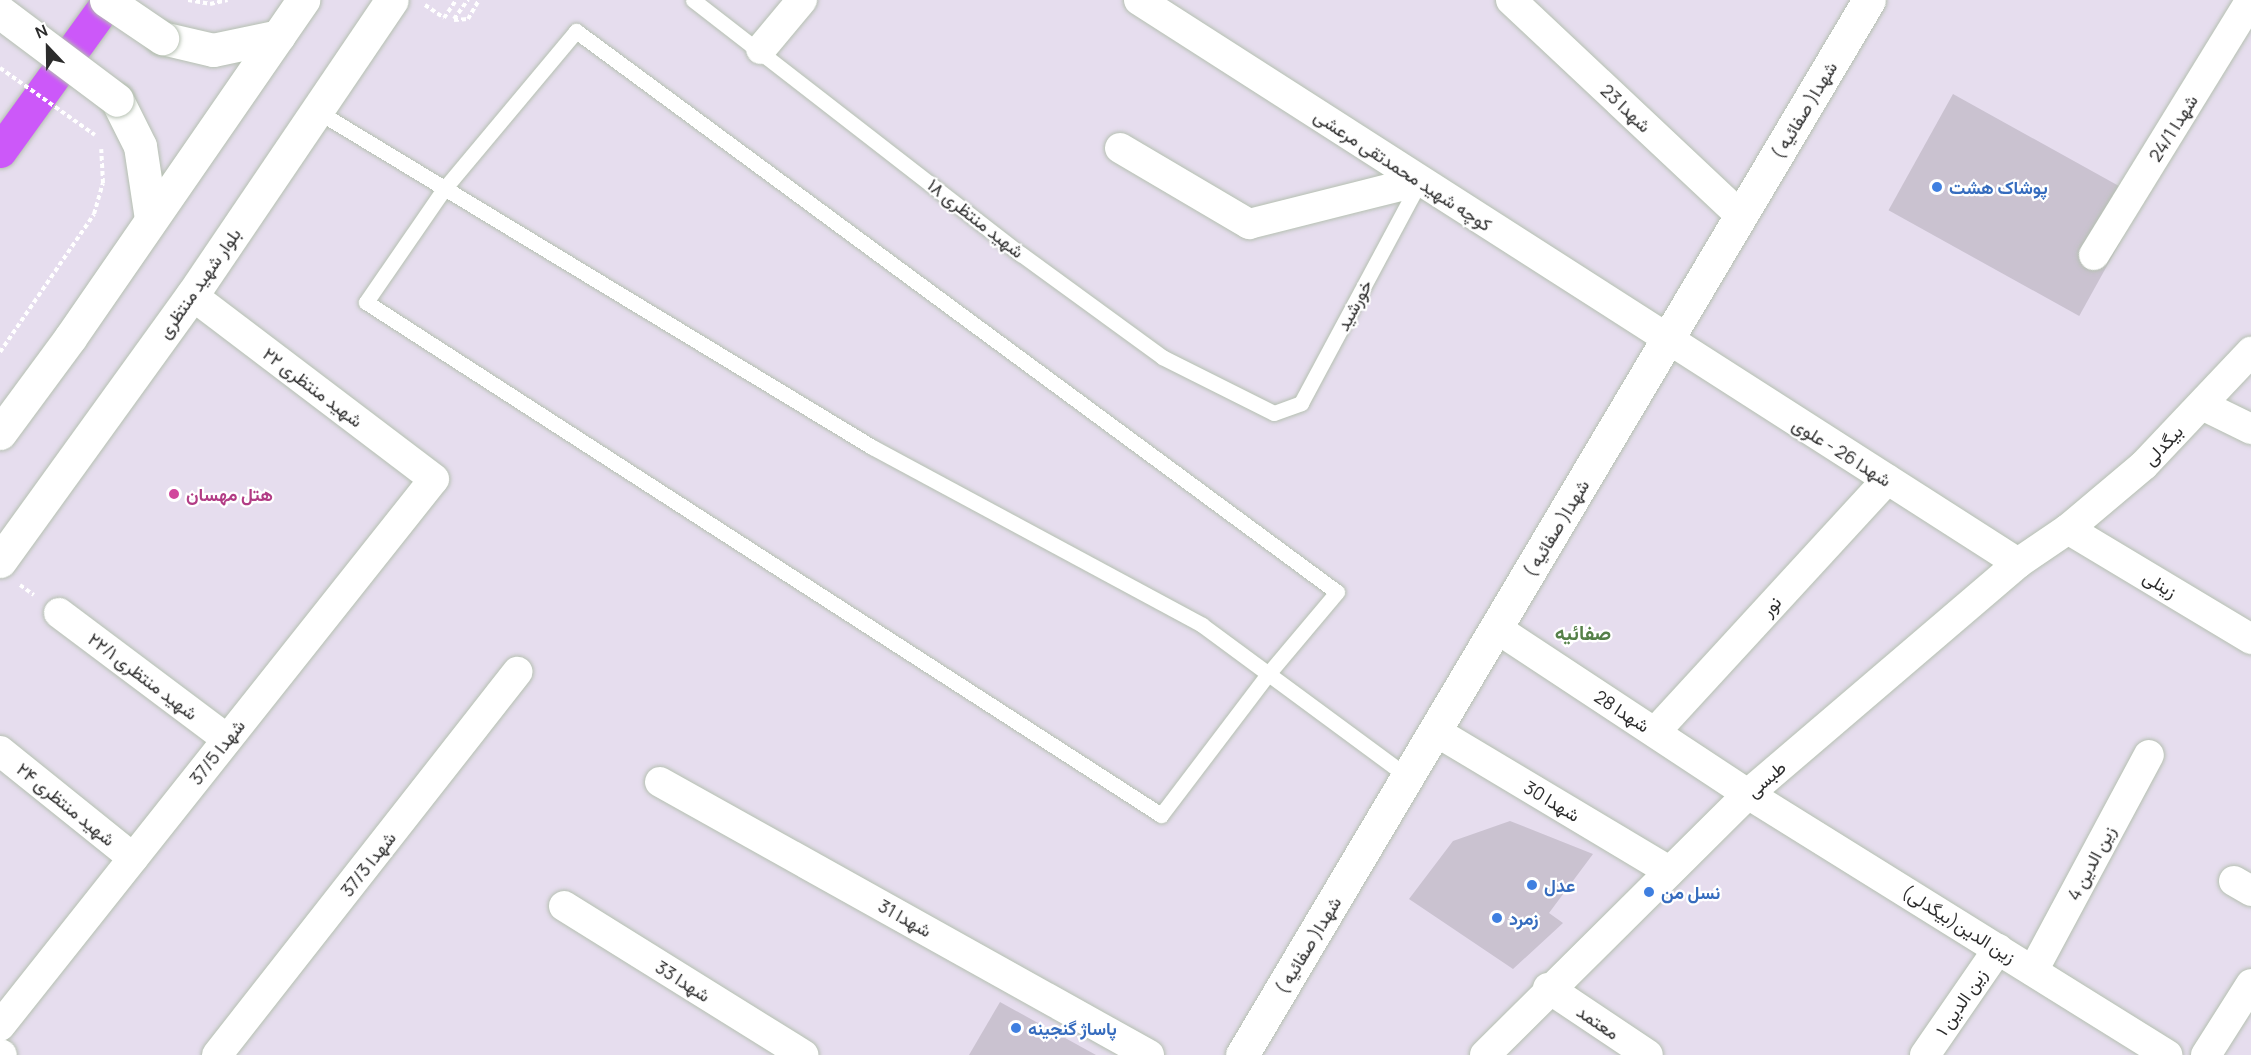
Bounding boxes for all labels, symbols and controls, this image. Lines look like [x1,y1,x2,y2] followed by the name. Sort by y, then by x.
[18,18,78,78] north arrow
[32,19,51,44] text: N
[1767,57,1841,163] street label: شهدا( صفائیه )
[1596,79,1656,137] street label: شهدا 23
[2144,90,2202,166] street label: شهدا 24/1
[1310,105,1496,235] street label: کوچه شهید محمدتقی مرعشی
[924,174,1028,262] street label: شهید منتظری ۱۸
[1949,176,2048,198] place label: پوشاک هشت
[1930,180,1944,194] marker: پوشاک هشت
[153,224,245,342] street label: بلوار شهید منتظری
[1332,276,1376,334] street label: خورشید
[259,343,367,431] street label: شهید منتظری ۲۲
[1789,413,1895,491] street label: شهدا 26 - علوی
[2139,420,2187,470] street label: بیگدلی
[1519,475,1593,581] street label: شهدا( صفائیه )
[186,483,273,505] place label: هتل مهسان
[167,487,181,501] marker: هتل مهسان
[2139,566,2181,602] street label: زینلی
[1757,592,1785,620] street label: نور
[1555,620,1611,644] district label: صفائیه
[84,628,202,724] street label: شهید منتظری ۲۲/۱
[1590,685,1654,737] street label: شهدا 28
[185,715,249,789] street label: شهدا 37/5
[1742,756,1790,802] street label: طبسی
[13,758,119,850] street label: شهید منتظری ۲۴
[1520,776,1584,826] street label: شهدا 30
[2062,822,2120,904] street label: زین الدین 4
[336,827,400,901] street label: شهدا 37/3
[1544,874,1575,896] place label: عدل
[1525,878,1539,892] marker: عدل
[1898,880,2020,968] street label: زین الدین(بیگدلی)
[1661,881,1720,903] place label: نسل من
[1642,885,1656,899] marker: نسل من
[1271,892,1345,998] street label: شهدا( صفائیه )
[875,895,935,941] street label: شهدا 31
[1509,907,1539,929] place label: زمرد
[1490,911,1504,925] marker: زمرد
[652,956,714,1006] street label: شهدا 33
[1931,965,1991,1039] street label: زین الدین ۱
[1573,1000,1623,1044] street label: معتمد
[1028,1017,1117,1039] place label: پاساژ گنجینه
[1009,1021,1023,1035] marker: پاساژ گنجینه

